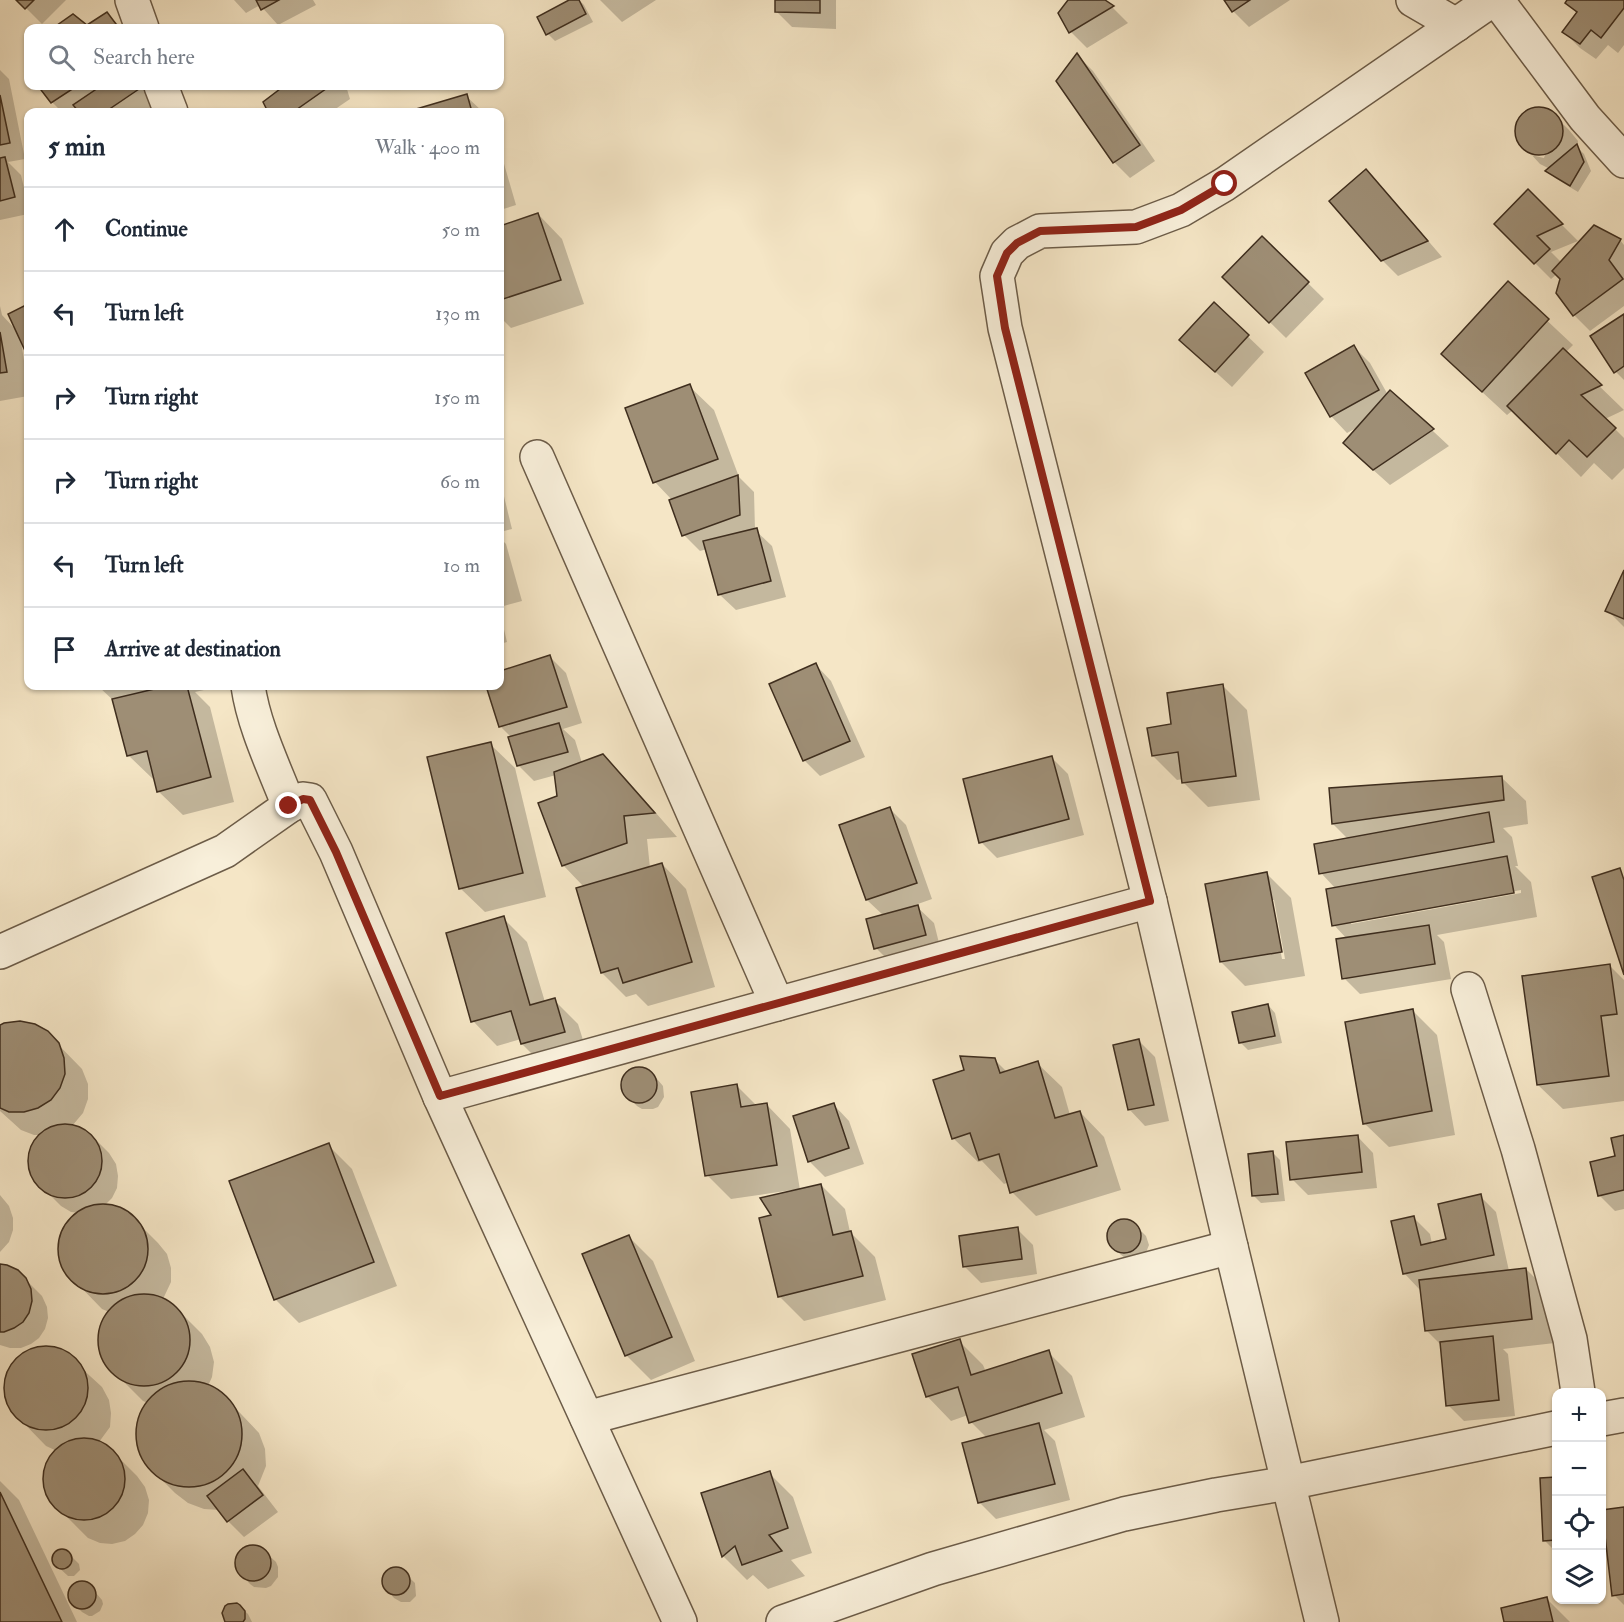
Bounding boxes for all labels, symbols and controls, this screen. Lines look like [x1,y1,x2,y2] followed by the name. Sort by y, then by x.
[24,24,504,90] search box
[45,41,78,74] icon: search
[93,43,195,71] text: Search here
[48,131,105,163] text: 5 min
[375,135,480,160] text: Walk · 400 m
[1211,170,1237,196] route start
[48,213,81,246] icon: ahead
[105,215,188,243] text: Continue
[441,217,480,242] text: 50 m
[48,297,81,330] icon: left
[105,299,184,327] text: Turn left
[435,301,480,326] text: 130 m
[48,381,81,414] icon: right
[105,383,198,411] text: Turn right
[434,385,480,410] text: 150 m
[48,465,81,498] icon: right
[105,467,198,495] text: Turn right
[440,469,480,494] text: 60 m
[48,549,81,582] icon: left
[105,551,184,579] text: Turn left
[443,553,480,578] text: 10 m
[48,633,81,666] icon: arrive
[105,635,281,663] text: Arrive at destination
[275,792,301,818] route end
[1552,1388,1606,1604] map controls
[1552,1388,1606,1442] button: +
[1552,1442,1606,1496] button: −
[1552,1496,1606,1550] button: locate
[1552,1550,1606,1604] button: layers

